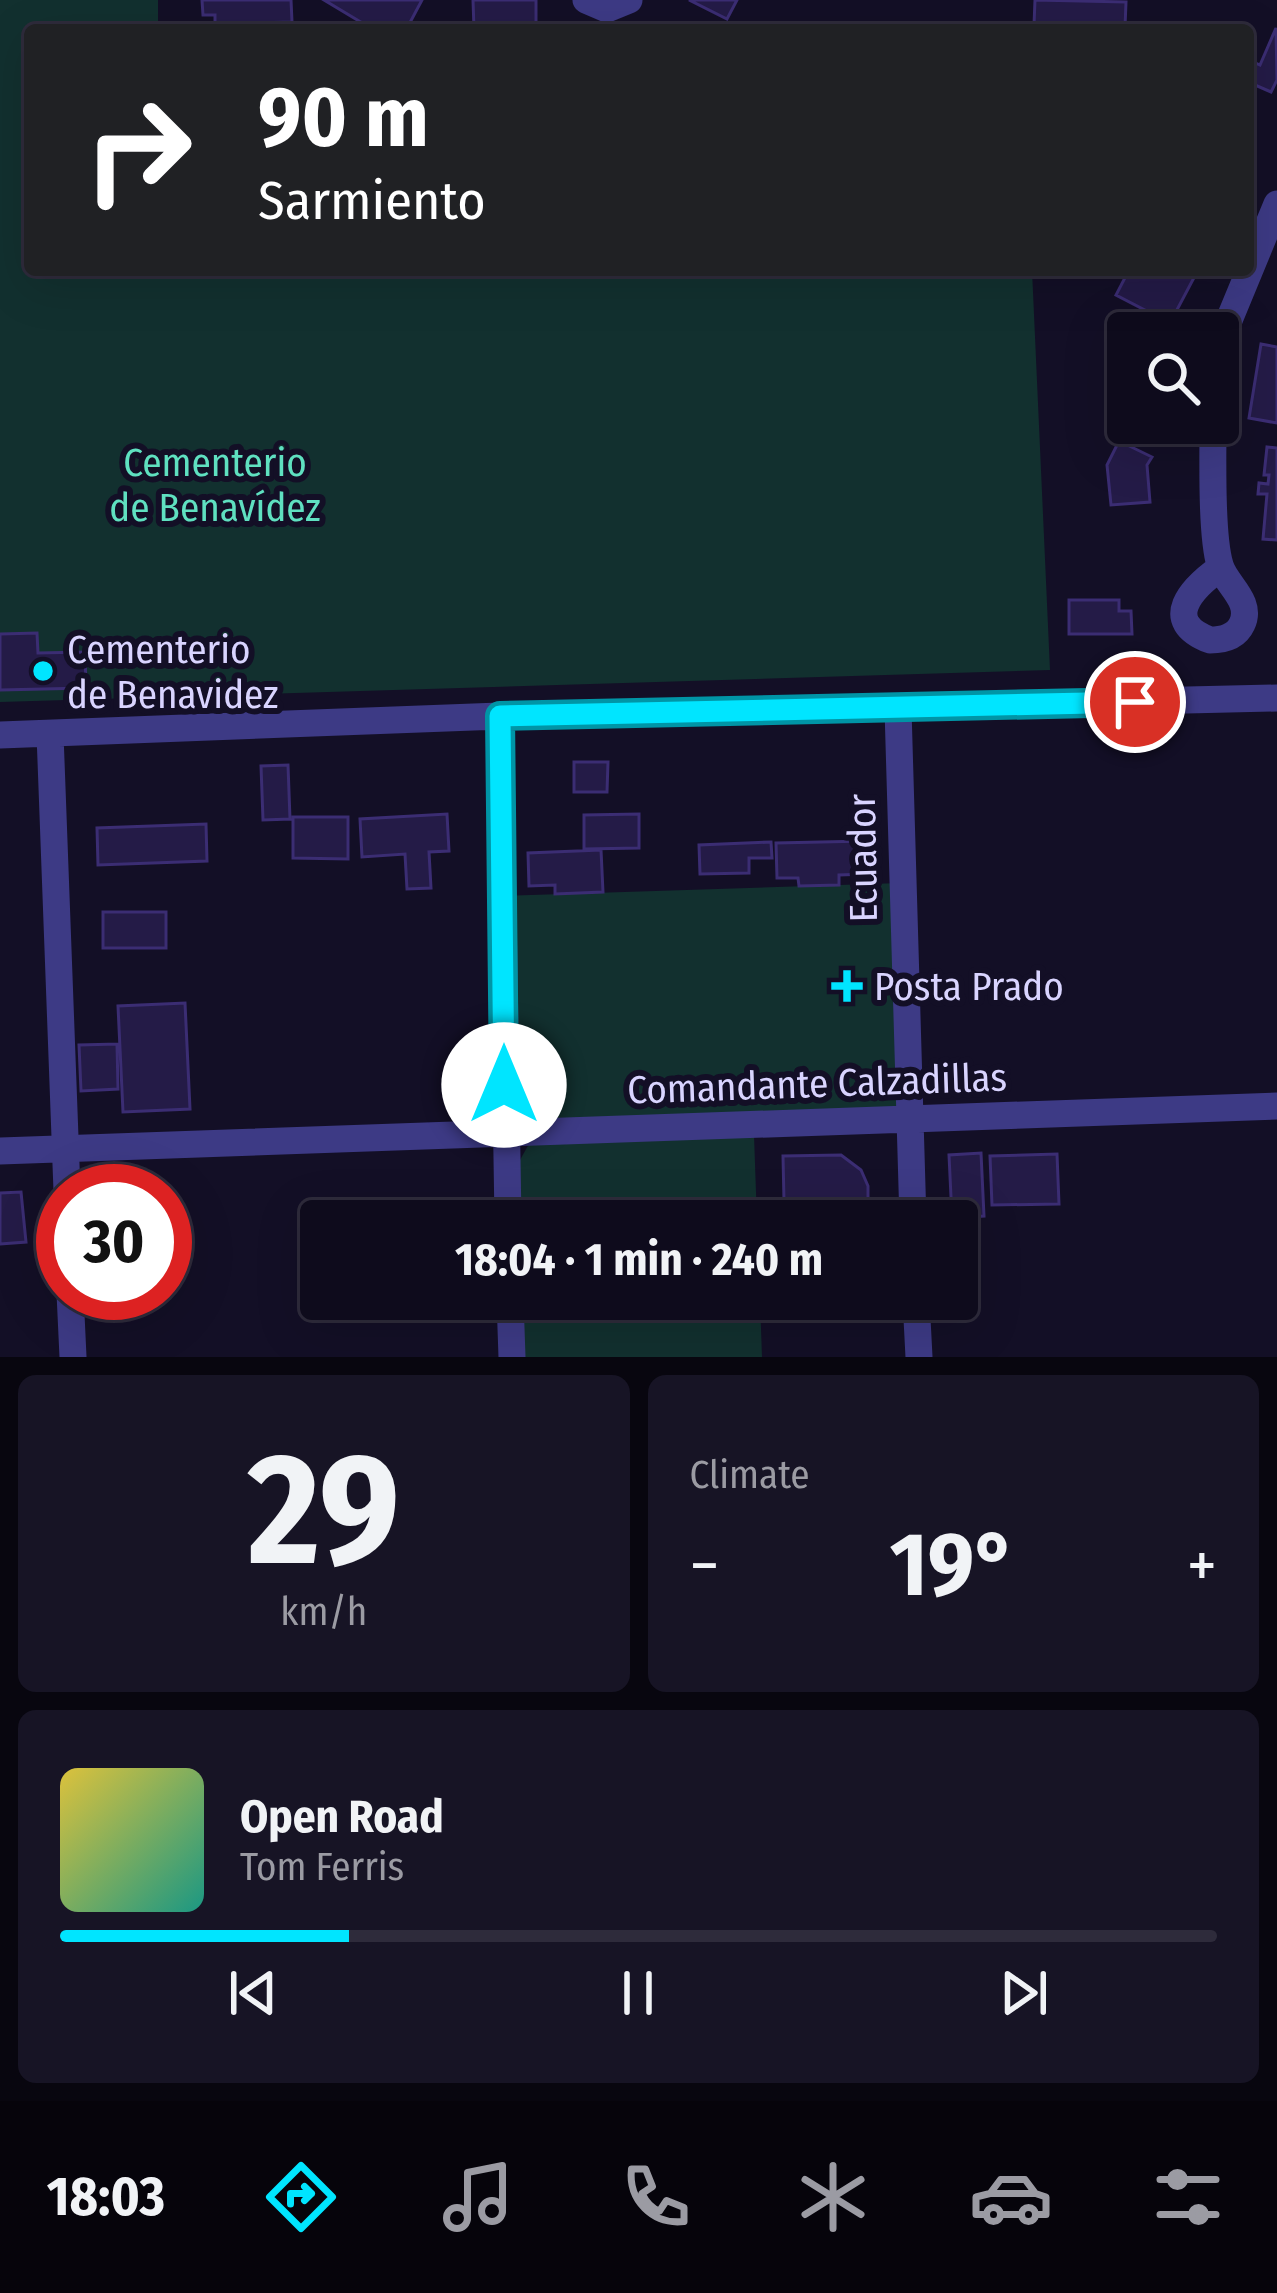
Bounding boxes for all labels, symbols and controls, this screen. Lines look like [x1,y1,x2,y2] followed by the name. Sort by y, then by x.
[258,67,429,168] text: 90 m
[60,72,216,228] icon: right
[258,169,486,233] text: Sarmiento
[1107,312,1239,444] map controls
[1107,312,1239,444] button: search
[109,440,321,531] park label: Cementerio de Benavídez
[67,627,279,718] place label: Cementerio de Benavidez
[1084,651,1186,753] pin
[30,658,56,684] marker: Cementerio de Benavidez
[1102,669,1168,735] icon: arrive
[839,793,887,923] street label: Ecuador
[874,964,1064,1010] place label: Posta Prado
[831,970,863,1002] marker: Posta Prado
[441,1022,567,1148] position arrow
[626,1054,1008,1114] street label: Comandante Calzadillas
[36,1164,192,1320] speed limit sign: 30
[455,1233,823,1287] text: 18:04 · 1 min · 240 m
[248,1417,400,1604] text: 29
[690,1452,810,1498] text: Climate
[890,1511,1016,1619] text: 19°
[690,1526,719,1605] text: −
[1187,1526,1217,1605] text: +
[280,1589,367,1635] text: km/h
[240,1790,444,1844] text: Open Road
[240,1844,404,1890] text: Tom Ferris
[220,1960,286,2026] icon: previous
[605,1960,671,2026] icon: pause
[991,1960,1057,2026] icon: next
[259,2155,343,2239] icon: directions
[436,2155,520,2239] icon: music
[614,2155,698,2239] icon: phone
[791,2155,875,2239] icon: climate
[969,2155,1053,2239] icon: car
[1146,2155,1230,2239] icon: filters
[47,2165,165,2229] text: 18:03

